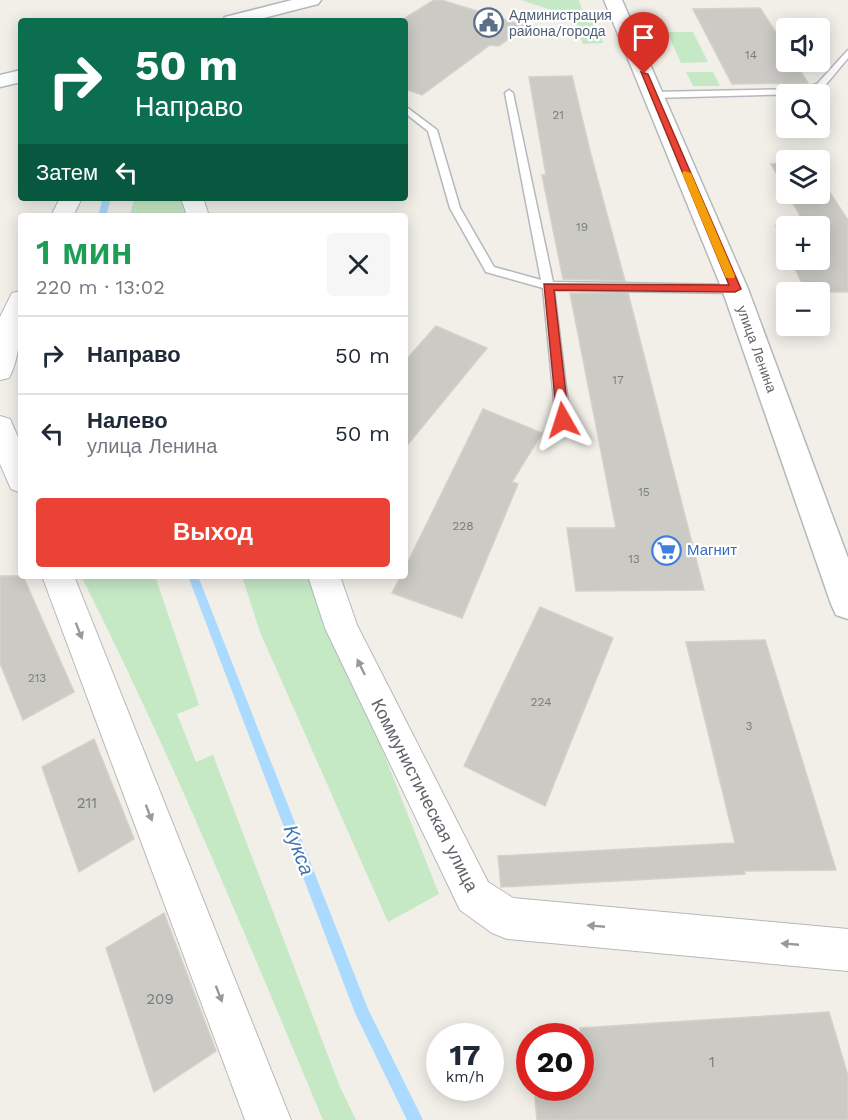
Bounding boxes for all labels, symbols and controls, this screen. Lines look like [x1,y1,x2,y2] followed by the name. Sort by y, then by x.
[472,7,504,39] public building icon: Администрация района/города
[509,7,612,39] place label: Администрация района/города
[618,12,669,74] pin
[776,18,830,336] map controls
[776,18,830,72] button: sound
[627,21,660,54] icon: arrive
[135,41,238,90] text: 50 m
[36,42,114,120] icon: right
[745,48,757,62] house number: 14
[776,84,830,138] button: search
[135,91,243,123] text: Направо
[552,108,564,122] house number: 21
[776,150,830,204] button: layers
[110,156,143,189] icon: left
[36,160,98,185] text: Затем
[776,216,830,270] button: +
[576,220,588,234] house number: 19
[36,231,133,273] text: 1 мин
[327,233,390,296] button: close
[36,275,165,299] text: 220 m · 13:02
[776,282,830,336] button: −
[734,303,780,395] street label: улица Ленина
[36,339,69,372] icon: right
[87,342,181,367] text: Направо
[335,343,390,368] text: 50 m
[612,373,624,387] house number: 17
[531,388,595,452] position arrow
[87,408,168,433] text: Налево
[36,417,69,450] icon: left
[335,421,390,446] text: 50 m
[87,434,217,458] text: улица Ленина
[638,485,650,499] house number: 15
[36,498,390,567] button: Выход
[452,519,474,533] house number: 228
[650,534,682,566] supermarket icon: Магнит
[687,541,737,559] place label: Магнит
[628,552,640,566] house number: 13
[74,622,84,640] one-way arrow
[357,658,366,675] one-way arrow
[28,671,46,685] house number: 213
[367,695,483,896] street label: Коммунистическая улица
[531,695,551,709] house number: 224
[746,719,753,733] house number: 3
[77,794,97,812] house number: 211
[144,804,154,822] one-way arrow
[278,821,320,879] water label: Кукса
[586,921,605,931] one-way arrow
[780,939,799,949] one-way arrow
[214,986,224,1004] one-way arrow
[146,990,174,1008] house number: 209
[516,1023,594,1101] speed limit sign: 20
[449,1037,481,1072] text: 17
[709,1053,715,1071] house number: 1
[446,1068,484,1086] text: km/h

